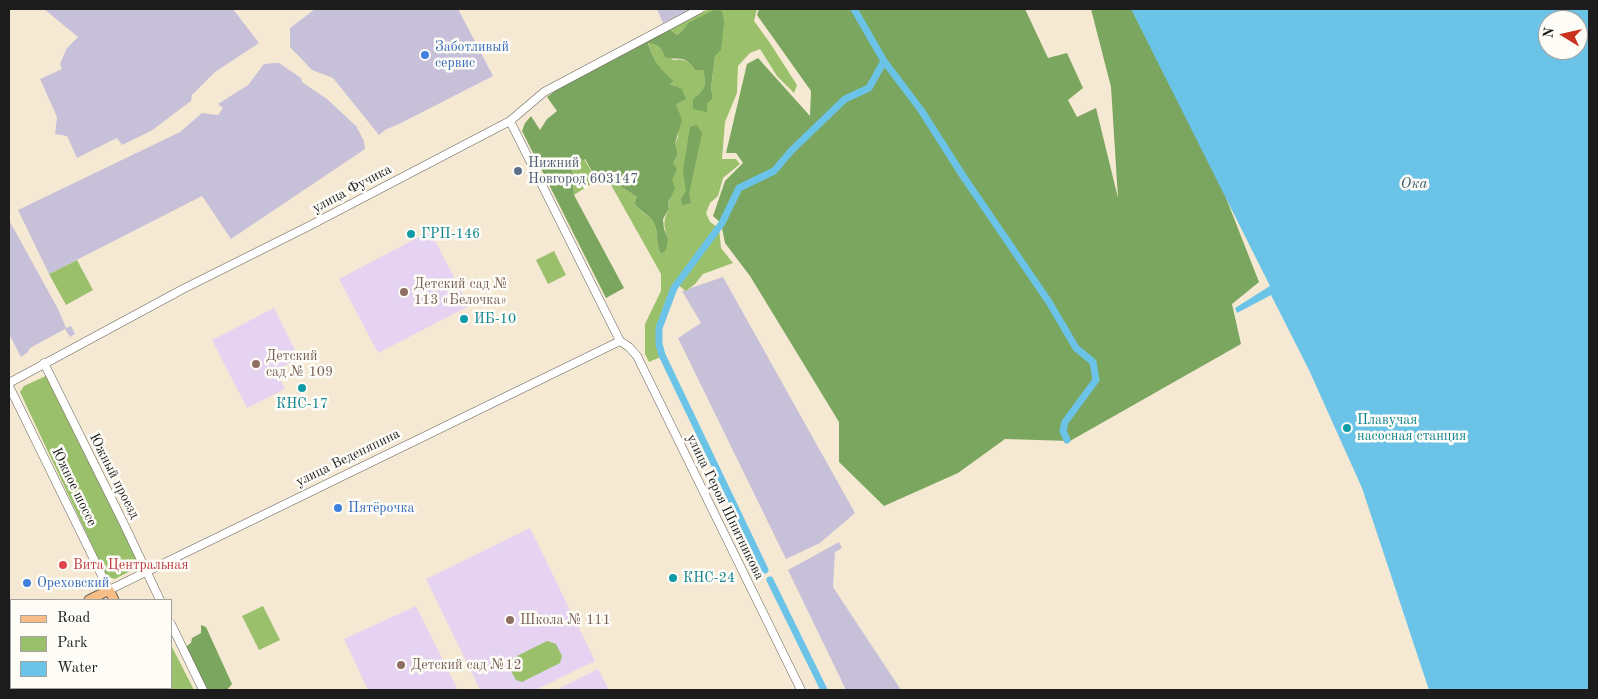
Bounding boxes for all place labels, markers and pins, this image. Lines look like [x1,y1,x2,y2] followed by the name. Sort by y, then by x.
[435,39,509,72] place label: Заботливый сервис
[419,49,431,61] marker: Заботливый сервис
[528,155,638,188] place label: Нижний Новгород 603147
[512,165,524,177] marker: Нижний Новгород 603147
[421,226,480,242] place label: ГРП-146
[405,228,417,240] marker: ГРП-146
[414,276,508,308] place label: Детский сад № 113 «Белочка»
[398,286,410,298] marker: Детский сад № 113 «Белочка»
[474,311,516,327] place label: ИБ-10
[458,313,470,325] marker: ИБ-10
[266,348,333,381] place label: Детский сад № 109
[250,358,262,370] marker: Детский сад № 109
[296,382,308,394] marker: КНС-17
[276,396,328,412] place label: КНС-17
[1357,412,1466,444] place label: Плавучая насосная станция
[1341,422,1353,434] marker: Плавучая насосная станция
[348,500,414,516] place label: Пятёрочка
[332,502,344,514] marker: Пятёрочка
[73,557,188,573] place label: Вита Центральная
[57,559,69,571] marker: Вита Центральная
[683,570,735,586] place label: КНС-24
[667,572,679,584] marker: КНС-24
[37,575,109,591] place label: Ореховский
[21,577,33,589] marker: Ореховский
[520,612,611,628] place label: Школа № 111
[504,614,516,626] marker: Школа № 111
[411,657,522,673] place label: Детский сад №12
[395,659,407,671] marker: Детский сад №12

